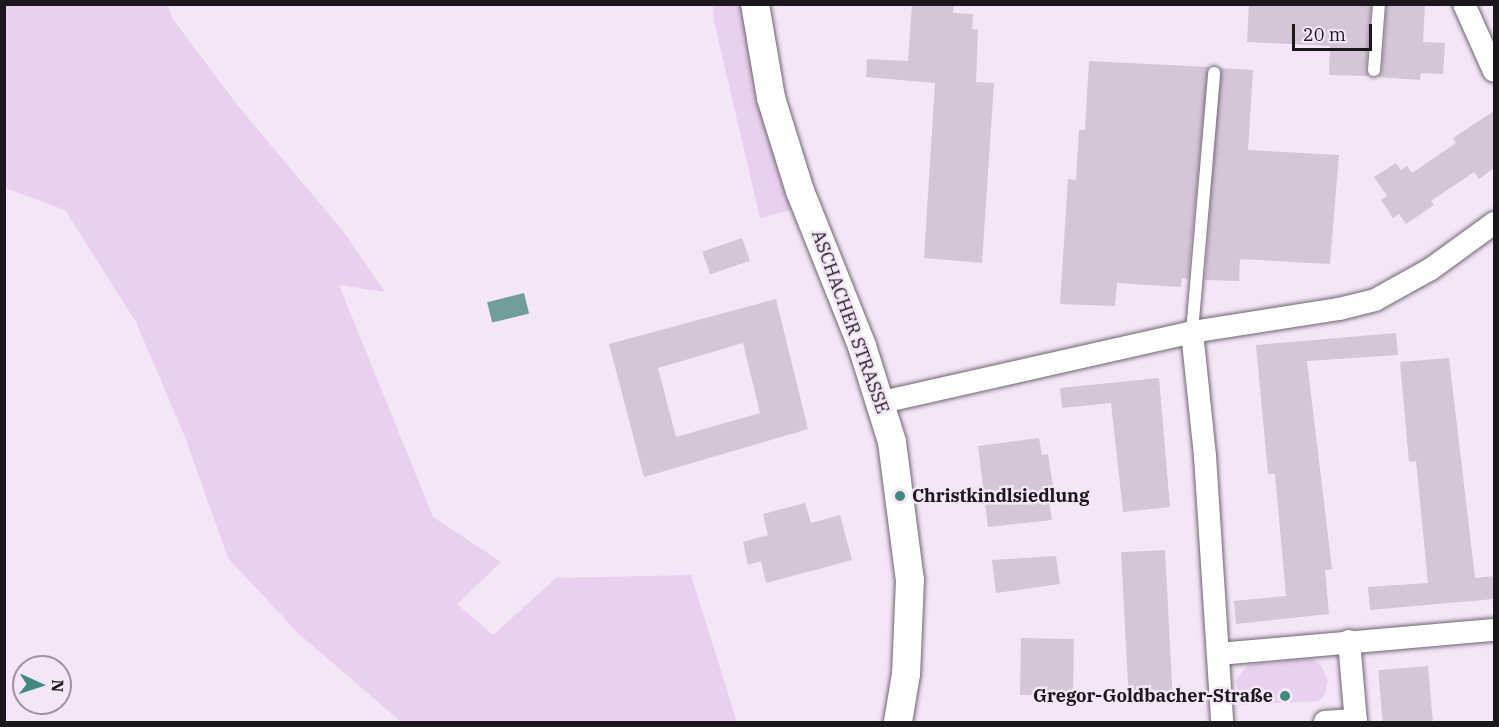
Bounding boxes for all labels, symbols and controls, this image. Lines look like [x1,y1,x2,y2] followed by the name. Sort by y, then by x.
[1295,12,1374,50] scale bar
[1303,23,1346,46] text: 20 m
[807,227,893,417] street label: ASCHACHER STRASSE
[912,485,1089,507] place label: Christkindlsiedlung
[893,489,907,503] marker: Christkindlsiedlung
[12,655,72,715] north arrow
[48,679,68,693] text: N
[1033,685,1273,707] place label: Gregor-Goldbacher-Straße
[1278,689,1292,703] marker: Gregor-Goldbacher-Straße

